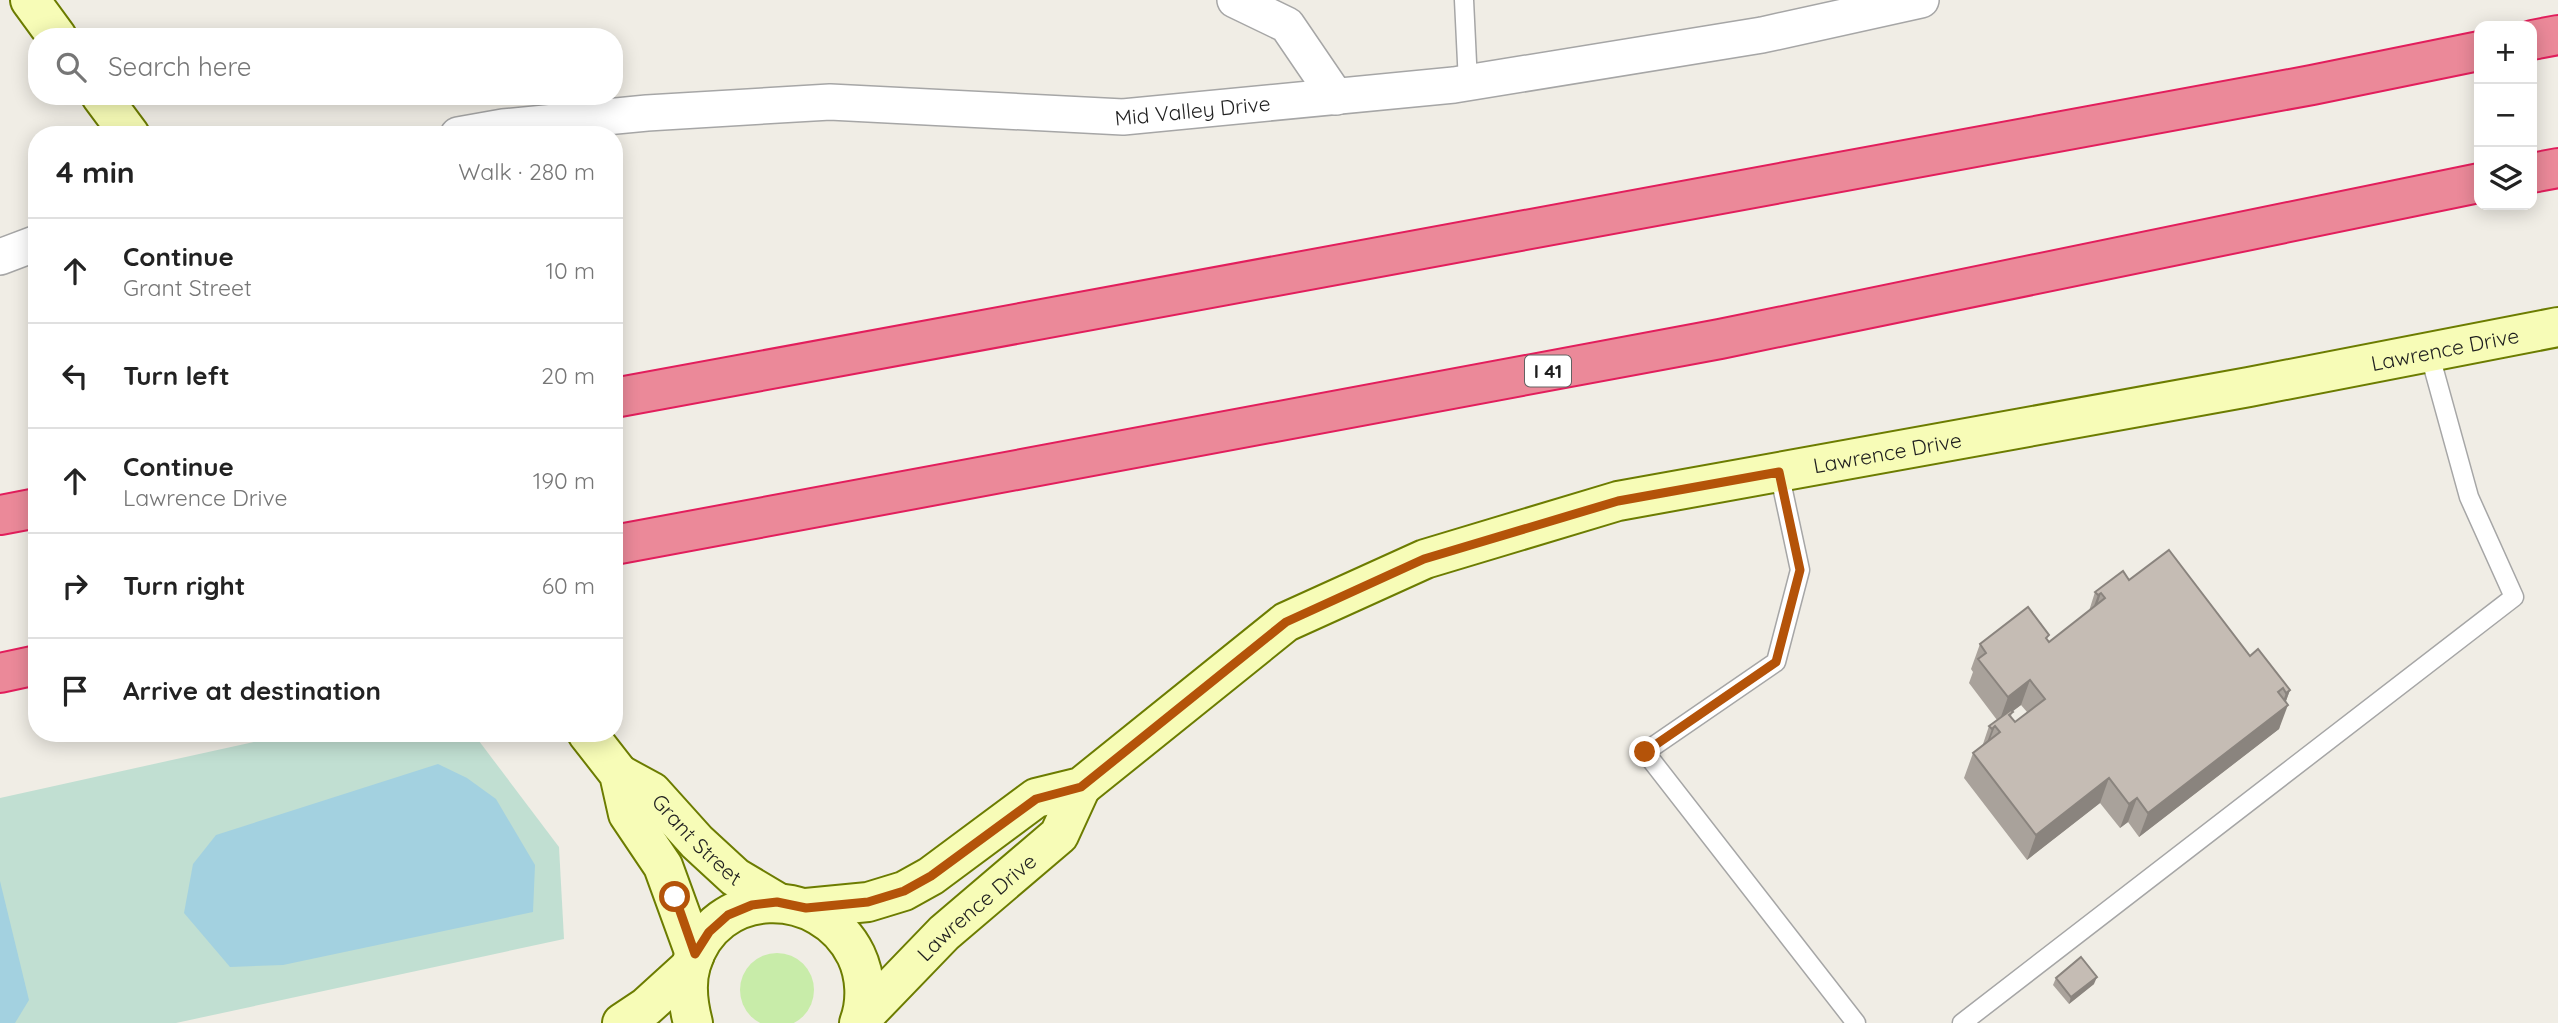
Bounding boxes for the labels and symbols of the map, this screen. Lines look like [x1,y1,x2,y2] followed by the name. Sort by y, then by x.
[1114,90,1272,131] street label: Mid Valley Drive
[2369,322,2521,376] street label: Lawrence Drive
[1525,356,1571,386] road number: I 41
[1811,426,1964,478] street label: Lawrence Drive
[1629,736,1660,767] route end
[647,788,746,891] street label: Grant Street
[911,847,1041,966] street label: Lawrence Drive
[659,881,690,912] route start

